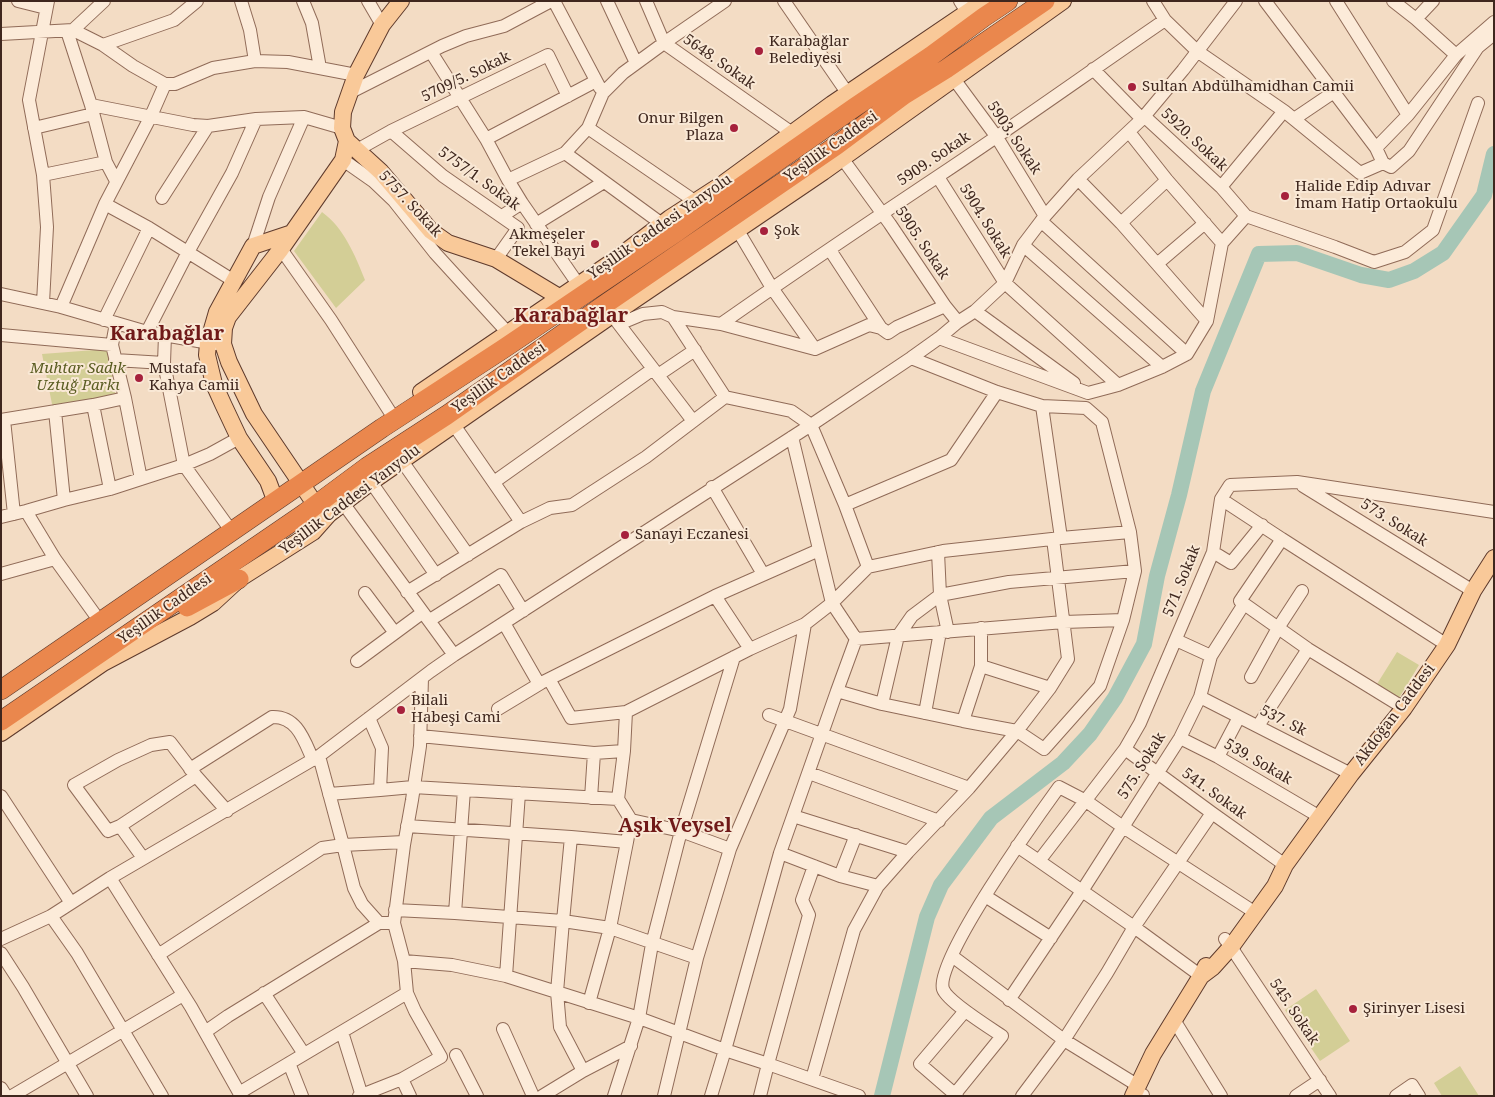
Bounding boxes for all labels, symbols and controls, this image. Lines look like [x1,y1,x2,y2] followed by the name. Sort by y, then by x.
[679,31,759,93] street label: 5648. Sokak
[769,33,849,68] place label: Karabağlar Belediyesi
[753,45,765,57] marker: Karabağlar Belediyesi
[419,48,513,106] street label: 5709/5. Sokak
[1142,78,1354,96] place label: Sultan Abdülhamidhan Camii
[1126,81,1138,93] marker: Sultan Abdülhamidhan Camii
[983,98,1045,178] street label: 5903. Sokak
[1157,105,1231,175] street label: 5920. Sokak
[781,108,881,186] street label: Yeşillik Caddesi
[638,110,724,145] place label: Onur Bilgen Plaza
[728,122,740,134] marker: Onur Bilgen Plaza
[894,128,974,190] street label: 5909. Sokak
[435,143,523,215] street label: 5757/1. Sokak
[375,167,445,241] street label: 5757. Sokak
[584,170,736,284] street label: Yeşillik Caddesi Yanyolu
[1295,178,1458,213] place label: Halide Edip Adıvar İmam Hatip Ortaokulu
[955,181,1015,261] street label: 5904. Sokak
[1279,190,1291,202] marker: Halide Edip Adıvar İmam Hatip Ortaokulu
[891,203,953,283] street label: 5905. Sokak
[774,222,800,240] place label: Şok
[758,225,770,237] marker: Şok
[509,226,585,261] place label: Akmeşeler Tekel Bayi
[589,238,601,250] marker: Akmeşeler Tekel Bayi
[514,304,628,328] district label: Karabağlar
[110,322,224,346] district label: Karabağlar
[449,339,549,417] street label: Yeşillik Caddesi
[30,360,126,395] park label: Muhtar Sadık Uztuğ Parkı
[149,360,239,395] place label: Mustafa Kahya Camii
[133,372,145,384] marker: Mustafa Kahya Camii
[276,441,424,559] street label: Yeşillik Caddesi Yanyolu
[1357,495,1431,551] street label: 573. Sokak
[635,526,749,544] place label: Sanayi Eczanesi
[619,529,631,541] marker: Sanayi Eczanesi
[1159,543,1205,619] street label: 571. Sokak
[115,570,215,648] street label: Yeşillik Caddesi
[1351,661,1439,769] street label: Akdoğan Caddesi
[411,692,501,727] place label: Bilali Habeşi Cami
[1257,702,1309,740] street label: 537. Sk
[395,704,407,716] marker: Bilali Habeşi Cami
[1114,729,1170,803] street label: 575. Sokak
[1221,735,1295,789] street label: 539. Sokak
[1178,764,1250,824] street label: 541. Sokak
[618,814,732,838] district label: Aşık Veysel
[1265,976,1323,1048] street label: 545. Sokak
[1363,1000,1465,1018] place label: Şirinyer Lisesi
[1347,1003,1359,1015] marker: Şirinyer Lisesi

